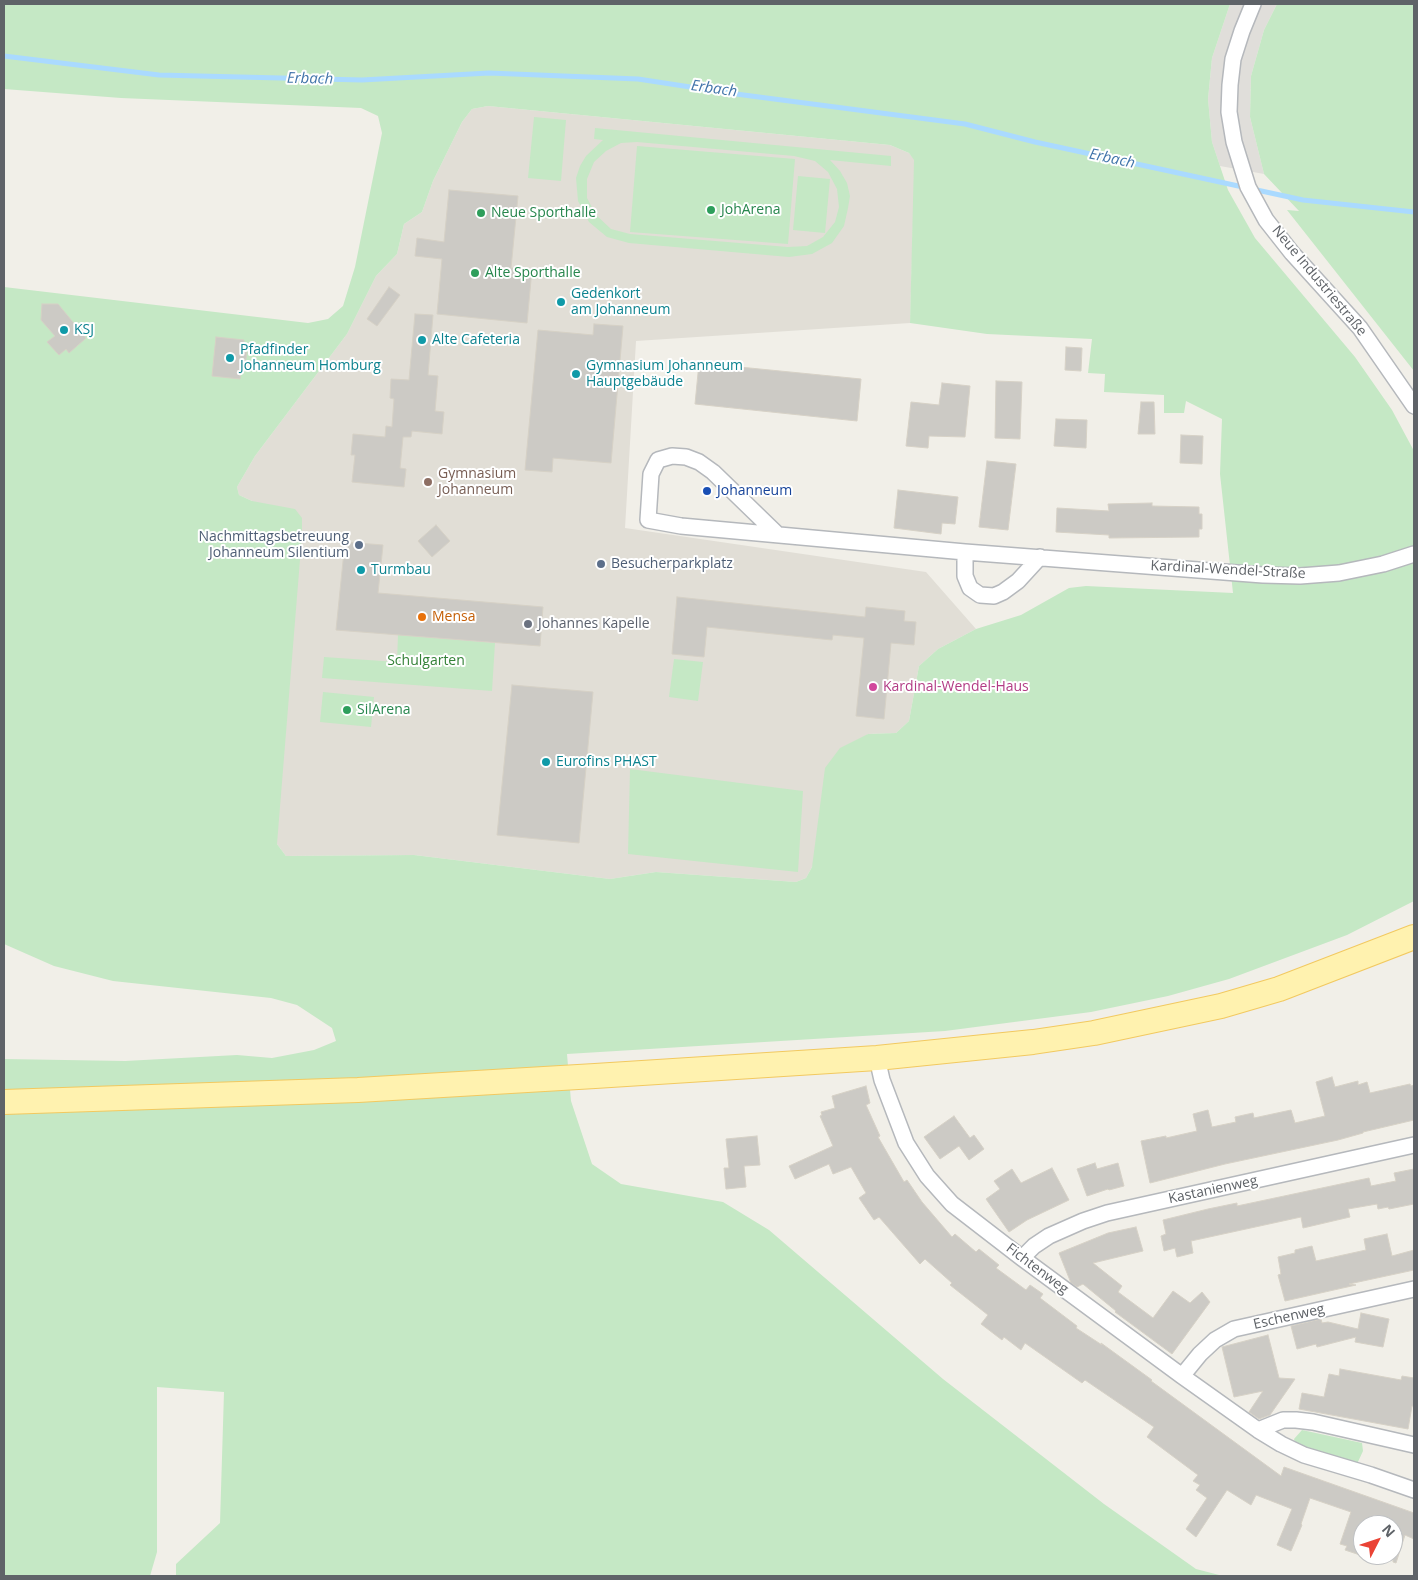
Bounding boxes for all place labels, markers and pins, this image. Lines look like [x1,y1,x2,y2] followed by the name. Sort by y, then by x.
[721,202,781,218] place label: JohArena
[705,204,717,216] marker: JohArena
[491,205,596,221] place label: Neue Sporthalle
[475,207,487,219] marker: Neue Sporthalle
[485,265,581,281] place label: Alte Sporthalle
[469,267,481,279] marker: Alte Sporthalle
[571,286,671,318] place label: Gedenkort am Johanneum
[555,296,567,308] marker: Gedenkort am Johanneum
[74,322,94,338] place label: KSJ
[58,324,70,336] marker: KSJ
[432,332,520,348] place label: Alte Cafeteria
[416,334,428,346] marker: Alte Cafeteria
[240,342,381,374] place label: Pfadfinder Johanneum Homburg
[224,352,236,364] marker: Pfadfinder Johanneum Homburg
[586,358,743,391] place label: Gymnasium Johanneum Hauptgebäude
[570,368,582,380] marker: Gymnasium Johanneum Hauptgebäude
[438,466,516,498] place label: Gymnasium Johanneum
[422,476,434,488] marker: Gymnasium Johanneum
[717,483,792,499] place label: Johanneum
[701,485,713,497] marker: Johanneum
[198,529,349,562] place label: Nachmittagsbetreuung Johanneum Silentium
[353,539,365,551] marker: Nachmittagsbetreuung Johanneum Silentium
[611,556,733,572] place label: Besucherparkplatz
[595,558,607,570] marker: Besucherparkplatz
[371,562,431,578] place label: Turmbau
[355,564,367,576] marker: Turmbau
[432,609,475,625] place label: Mensa
[416,611,428,623] marker: Mensa
[538,616,650,632] place label: Johannes Kapelle
[522,618,534,630] marker: Johannes Kapelle
[883,679,1029,695] place label: Kardinal-Wendel-Haus
[867,681,879,693] marker: Kardinal-Wendel-Haus
[357,702,411,718] place label: SilArena
[341,704,353,716] marker: SilArena
[556,754,657,770] place label: Eurofins PHAST
[540,756,552,768] marker: Eurofins PHAST

